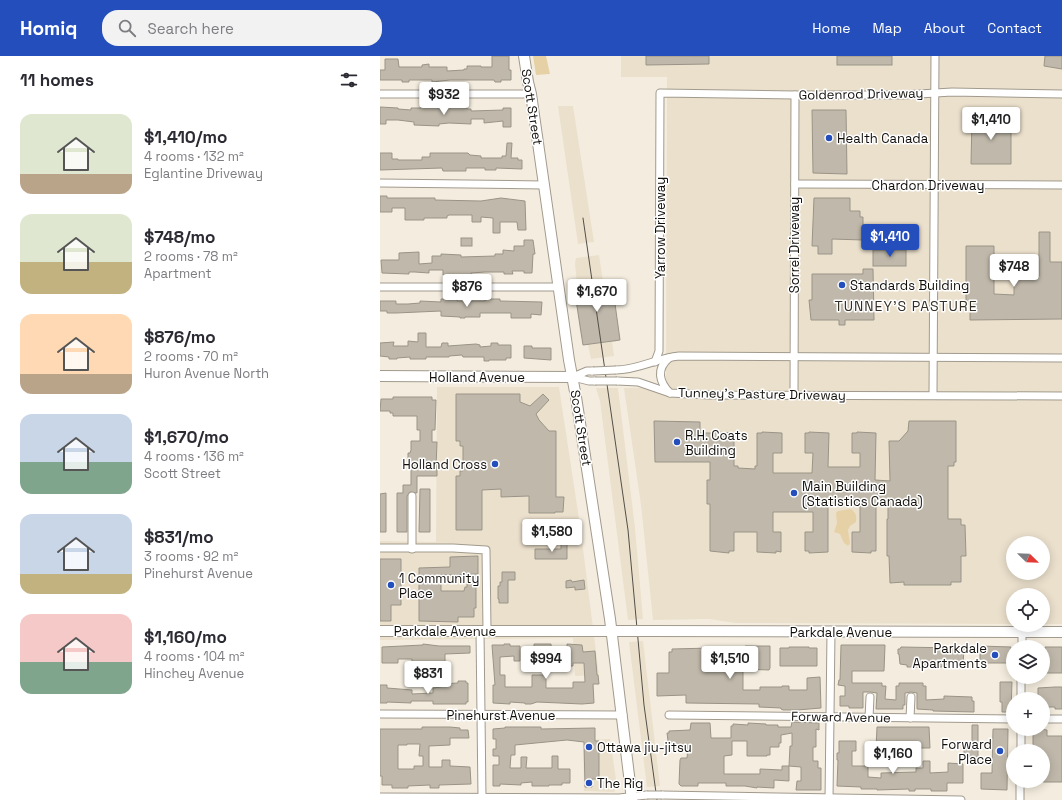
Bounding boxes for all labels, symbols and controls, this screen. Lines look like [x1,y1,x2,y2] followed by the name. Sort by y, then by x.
[102,10,382,46] search box
[20,16,78,41] text: Homiq
[116,17,138,39] icon: search
[148,19,234,38] text: Search here
[812,19,850,37] text: Home
[872,19,902,37] text: Map
[924,19,965,37] text: About
[987,19,1042,37] text: Contact
[518,68,546,146] street label: Scott Street
[20,69,94,91] text: 11 homes
[338,69,360,91] icon: filters
[420,82,468,116] pin: $932
[798,84,924,104] street label: Goldenrod Driveway
[428,86,460,103] text: $932
[958,107,1024,141] pin: $1,410
[971,111,1011,128] text: $1,410
[144,126,227,148] text: $1,410/mo
[52,130,100,178] icon: home
[837,130,929,147] place label: Health Canada
[824,133,834,143] marker: Health Canada
[144,148,244,165] text: 4 rooms · 132 m²
[144,165,263,182] text: Eglantine Driveway
[652,177,669,279] street label: Yarrow Driveway
[872,177,984,194] street label: Chardon Driveway
[786,197,803,293] street label: Sorrel Driveway
[857,224,923,258] pin: $1,410
[144,226,215,248] text: $748/mo
[870,228,910,245] text: $1,410
[52,230,100,278] icon: home
[144,248,238,265] text: 2 rooms · 78 m²
[990,254,1038,288] pin: $748
[999,258,1029,275] text: $748
[144,265,212,282] text: Apartment
[443,274,491,308] pin: $876
[850,277,969,294] place label: Standards Building
[452,278,482,295] text: $876
[564,279,630,313] pin: $1,670
[837,280,847,290] marker: Standards Building
[577,283,617,300] text: $1,670
[834,297,978,315] district label: TUNNEY'S PASTURE
[144,326,216,348] text: $876/mo
[52,330,100,378] icon: home
[144,348,238,365] text: 2 rooms · 70 m²
[144,365,269,382] text: Huron Avenue North
[429,369,525,386] street label: Holland Avenue
[678,384,846,404] street label: Tunney's Pasture Driveway
[567,389,595,467] street label: Scott Street
[144,426,229,448] text: $1,670/mo
[685,427,748,459] place label: R.H. Coats Building
[52,430,100,478] icon: home
[672,437,682,447] marker: R.H. Coats Building
[144,448,244,465] text: 4 rooms · 136 m²
[402,456,487,473] place label: Holland Cross
[490,459,500,469] marker: Holland Cross
[144,465,221,482] text: Scott Street
[802,478,923,510] place label: Main Building (Statistics Canada)
[789,488,799,498] marker: Main Building (Statistics Canada)
[519,519,585,553] pin: $1,580
[531,523,573,540] text: $1,580
[144,526,214,548] text: $831/mo
[52,530,100,578] icon: home
[1006,536,1050,580] north arrow
[1006,536,1050,788] map controls
[144,548,238,565] text: 3 rooms · 92 m²
[144,565,253,582] text: Pinehurst Avenue
[399,570,479,602] place label: 1 Community Place
[386,580,396,590] marker: 1 Community Place
[1006,588,1050,632] button: locate
[394,623,496,640] street label: Parkdale Avenue
[790,624,892,641] street label: Parkdale Avenue
[144,626,227,648] text: $1,160/mo
[52,630,100,678] icon: home
[913,640,987,672] place label: Parkdale Apartments
[1006,640,1050,684] button: layers
[522,646,570,680] pin: $994
[697,646,763,680] pin: $1,510
[144,648,245,665] text: 4 rooms · 104 m²
[530,650,562,667] text: $994
[710,650,750,667] text: $1,510
[990,650,1000,660] marker: Parkdale Apartments
[404,661,452,695] pin: $831
[144,665,244,682] text: Hinchey Avenue
[413,665,443,682] text: $831
[1006,692,1050,736] button: +
[446,707,556,724] street label: Pinehurst Avenue
[791,708,891,726] street label: Forward Avenue
[941,736,992,768] place label: Forward Place
[597,739,692,756] place label: Ottawa jiu-jitsu
[860,741,926,775] pin: $1,160
[584,742,594,752] marker: Ottawa jiu-jitsu
[1006,744,1050,788] button: −
[873,745,913,762] text: $1,160
[995,746,1005,756] marker: Forward Place
[597,775,643,792] place label: The Rig
[584,778,594,788] marker: The Rig

